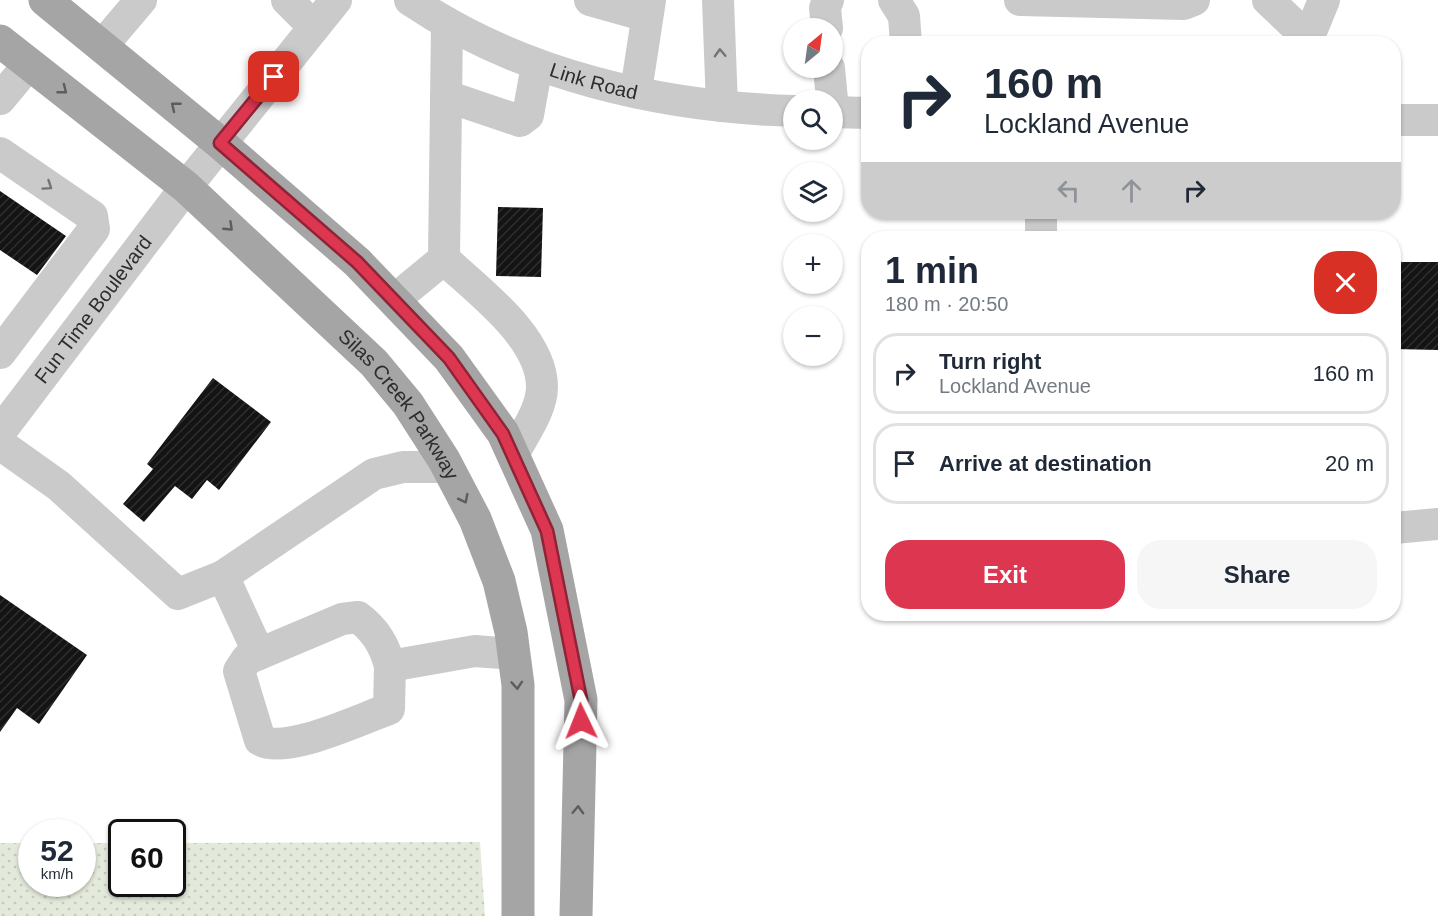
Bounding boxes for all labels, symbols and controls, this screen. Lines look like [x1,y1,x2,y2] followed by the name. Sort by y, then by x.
[783,18,843,78] north arrow
[783,18,843,366] map controls
[714,48,726,57] one-way arrow
[248,51,299,102] pin
[547,59,640,104] street label: Link Road
[257,60,290,93] icon: arrive
[885,60,963,138] icon: right
[984,60,1103,107] text: 160 m
[56,83,67,94] one-way arrow
[783,90,843,150] button: search
[170,103,181,114] one-way arrow
[984,109,1189,139] text: Lockland Avenue
[783,162,843,222] button: layers
[1052,174,1085,207] icon: left
[1115,174,1148,207] icon: ahead
[1178,174,1211,207] icon: right
[42,179,53,190] one-way arrow
[221,219,232,230] one-way arrow
[30,231,156,387] street label: Fun Time Boulevard
[783,234,843,294] button: +
[885,250,979,291] text: 1 min
[1314,251,1377,314] button: close
[885,293,1008,315] text: 180 m · 20:50
[783,306,843,366] button: −
[334,325,463,483] street label: Silas Creek Parkway
[939,349,1041,374] text: Turn right
[888,357,921,390] icon: right
[1313,361,1374,386] text: 160 m
[939,375,1091,397] text: Lockland Avenue
[888,447,921,480] icon: arrive
[939,451,1152,476] text: Arrive at destination
[1325,451,1374,476] text: 20 m
[457,493,468,503] one-way arrow
[885,540,1125,609] button: Exit
[1137,540,1377,609] button: Share
[511,680,524,689] one-way arrow
[549,689,613,753] position arrow
[571,805,584,814] one-way arrow
[108,819,186,897] speed limit sign: 60
[40,834,74,867] text: 52
[41,865,73,882] text: km/h

